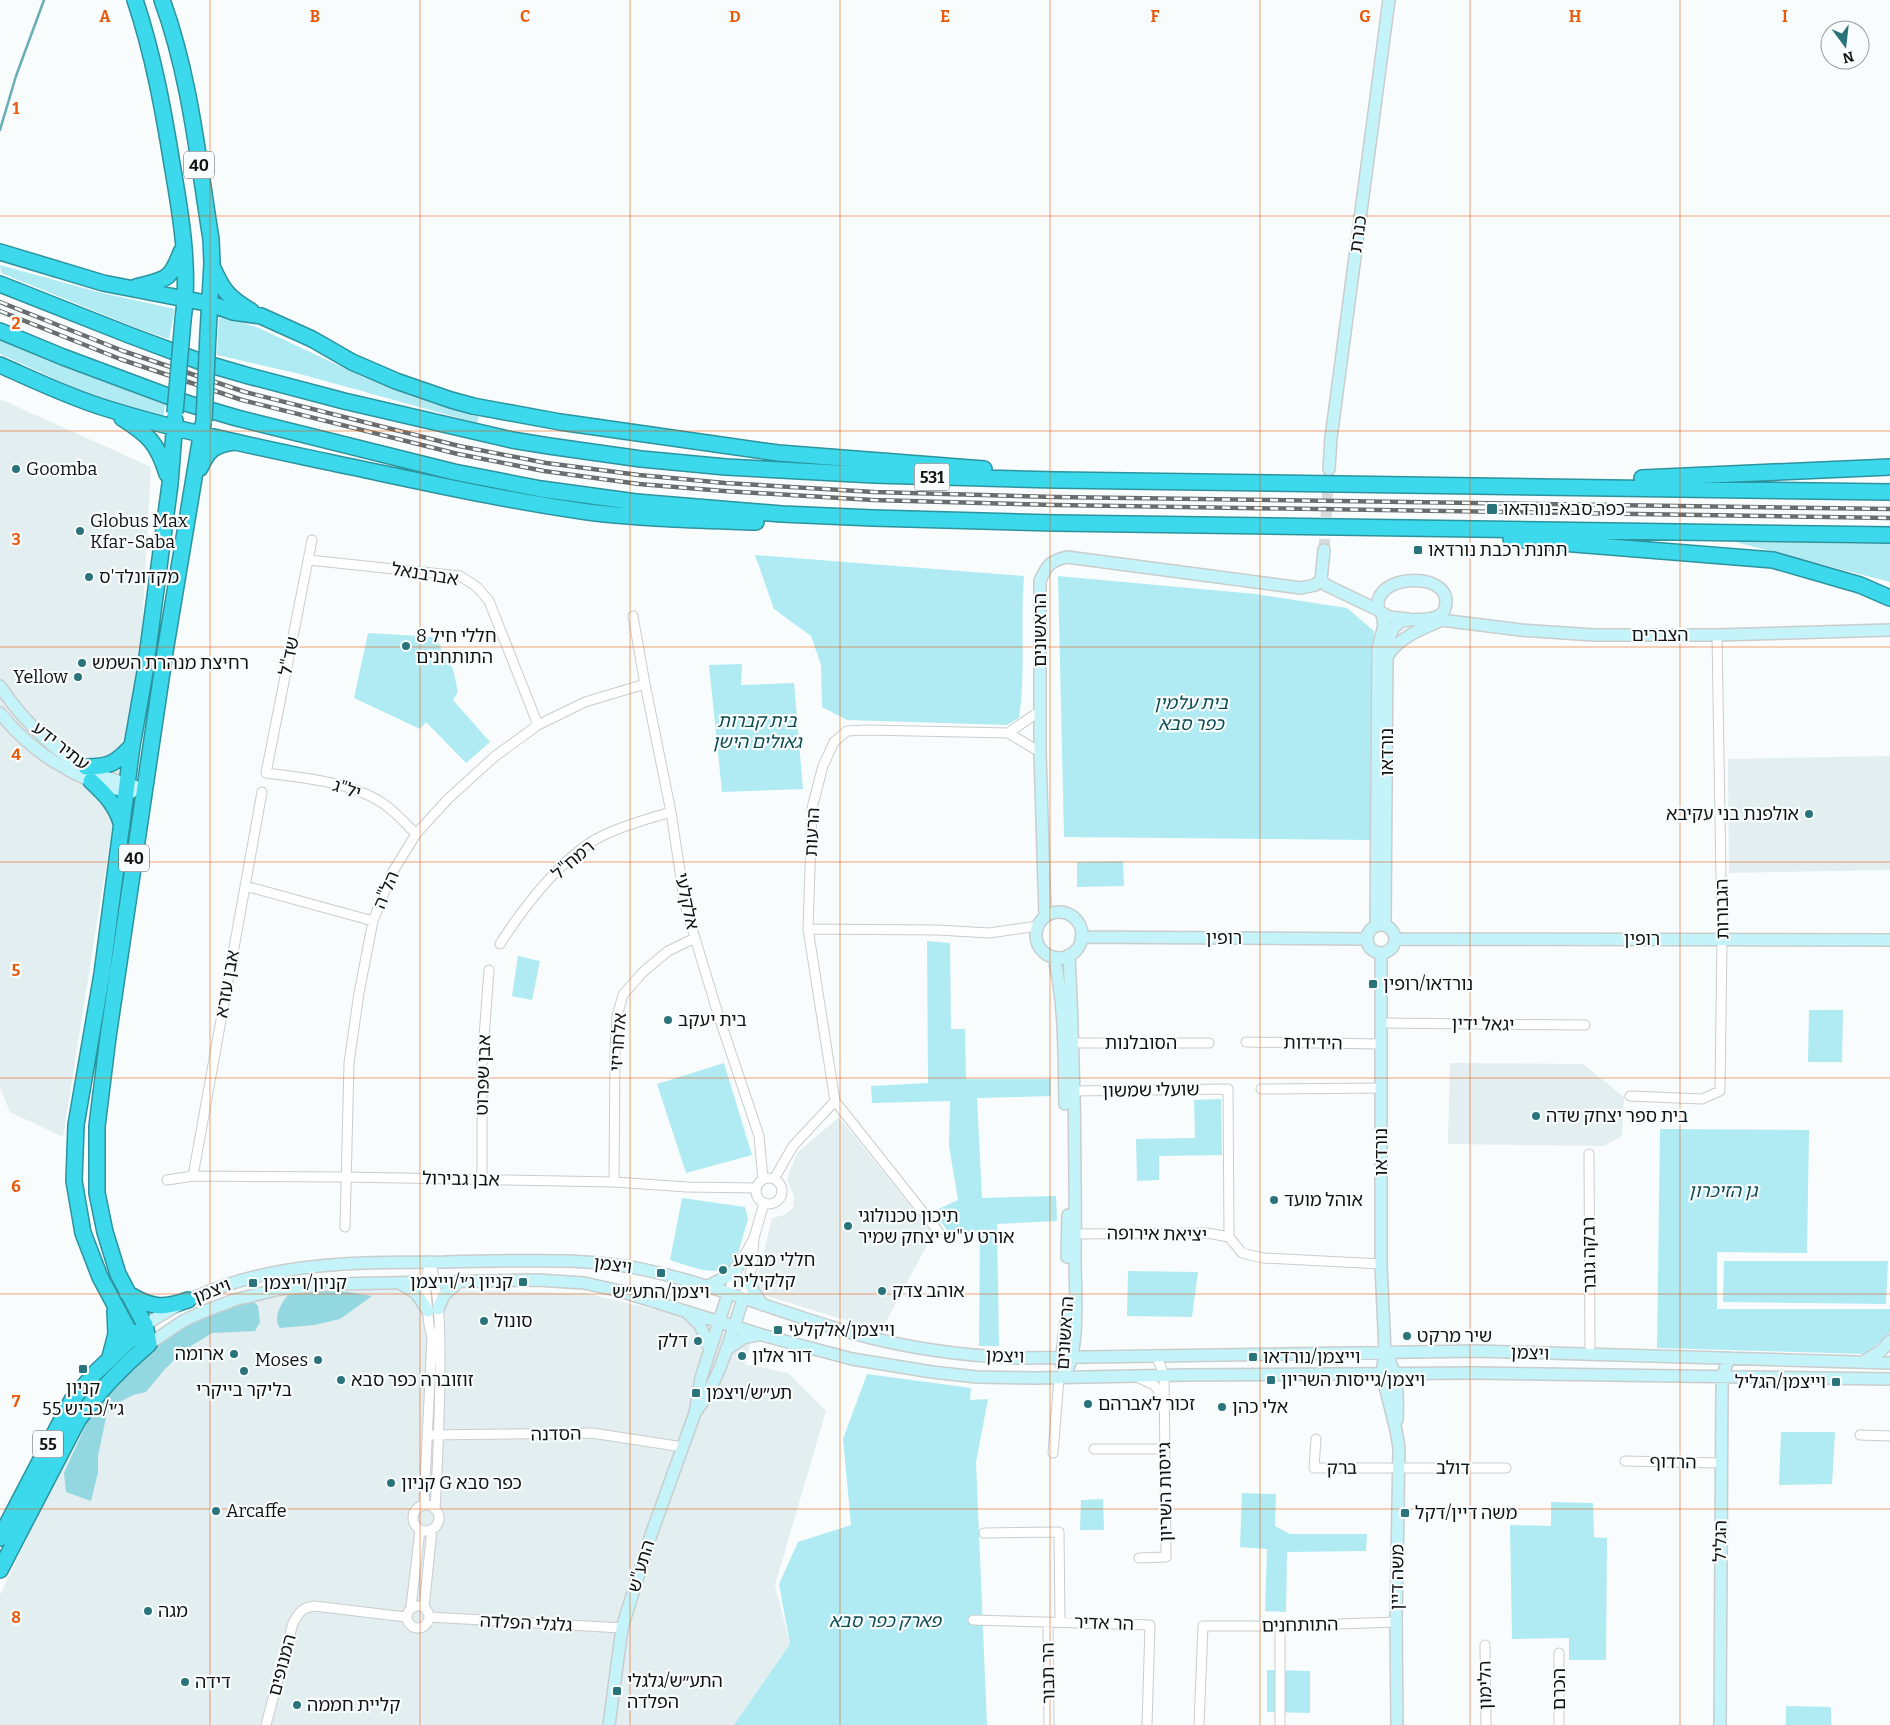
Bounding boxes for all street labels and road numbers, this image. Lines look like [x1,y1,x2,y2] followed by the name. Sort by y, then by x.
[184,152,214,178] road number: 40
[1345,214,1371,254] street label: כנרת
[914,464,950,491] road number: 531
[390,558,460,590] street label: אברבנאל
[1029,593,1051,667] street label: הראשונים
[1631,624,1689,646] street label: הצברים
[274,635,304,677] street label: שד"ל
[28,717,94,775] street label: עתיר ידע
[1376,728,1398,776] street label: נורדאו
[330,774,364,804] street label: יל"ג
[800,807,824,857] street label: הרעות
[547,835,599,885] street label: רמח"ל
[119,844,149,871] road number: 40
[368,868,404,912] street label: הל"ה
[670,871,704,931] street label: אלקלעי
[1710,878,1734,940] street label: הגבורות
[1206,927,1242,949] street label: רופין
[1624,928,1660,950] street label: רופין
[210,948,244,1020] street label: אבן עזרא
[605,1012,631,1072] street label: אלחריזי
[1452,1012,1514,1036] street label: יגאל ידין
[1283,1031,1343,1055] street label: הידידות
[1105,1032,1177,1054] street label: הסובלנות
[471,1034,495,1116] street label: אבן שפרוט
[1102,1078,1200,1102] street label: שועלי שמשון
[1370,1128,1392,1176] street label: נורדאו
[422,1167,500,1191] street label: אבן גבירול
[1577,1217,1601,1293] street label: רבקה גובר
[1107,1222,1207,1246] street label: יציאת אירופה
[593,1252,633,1278] street label: ויצמן
[190,1274,234,1308] street label: ויצמן
[1051,1295,1079,1371] street label: הראשונים
[1510,1341,1550,1365] street label: ויצמן
[985,1344,1025,1368] street label: ויצמן
[530,1423,582,1445] street label: הסדנה
[33,1430,63,1458] road number: 55
[1153,1442,1177,1542] street label: גייסות השריון
[1649,1451,1697,1473] street label: הרדוף
[1327,1457,1357,1479] street label: ברק
[1436,1457,1471,1479] street label: דולב
[1709,1520,1731,1562] street label: הגליל
[623,1537,659,1595] street label: התע"ש
[1385,1544,1409,1610] street label: משה דיין
[479,1610,573,1636] street label: גלגלי הפלדה
[1074,1611,1134,1635] street label: הר אדיר
[1261,1613,1339,1637] street label: התותחנים
[263,1632,301,1698] street label: המנופים
[1036,1642,1060,1704] street label: הר תבור
[1474,1660,1496,1710] street label: הלימון
[1548,1668,1570,1710] street label: הכרם

